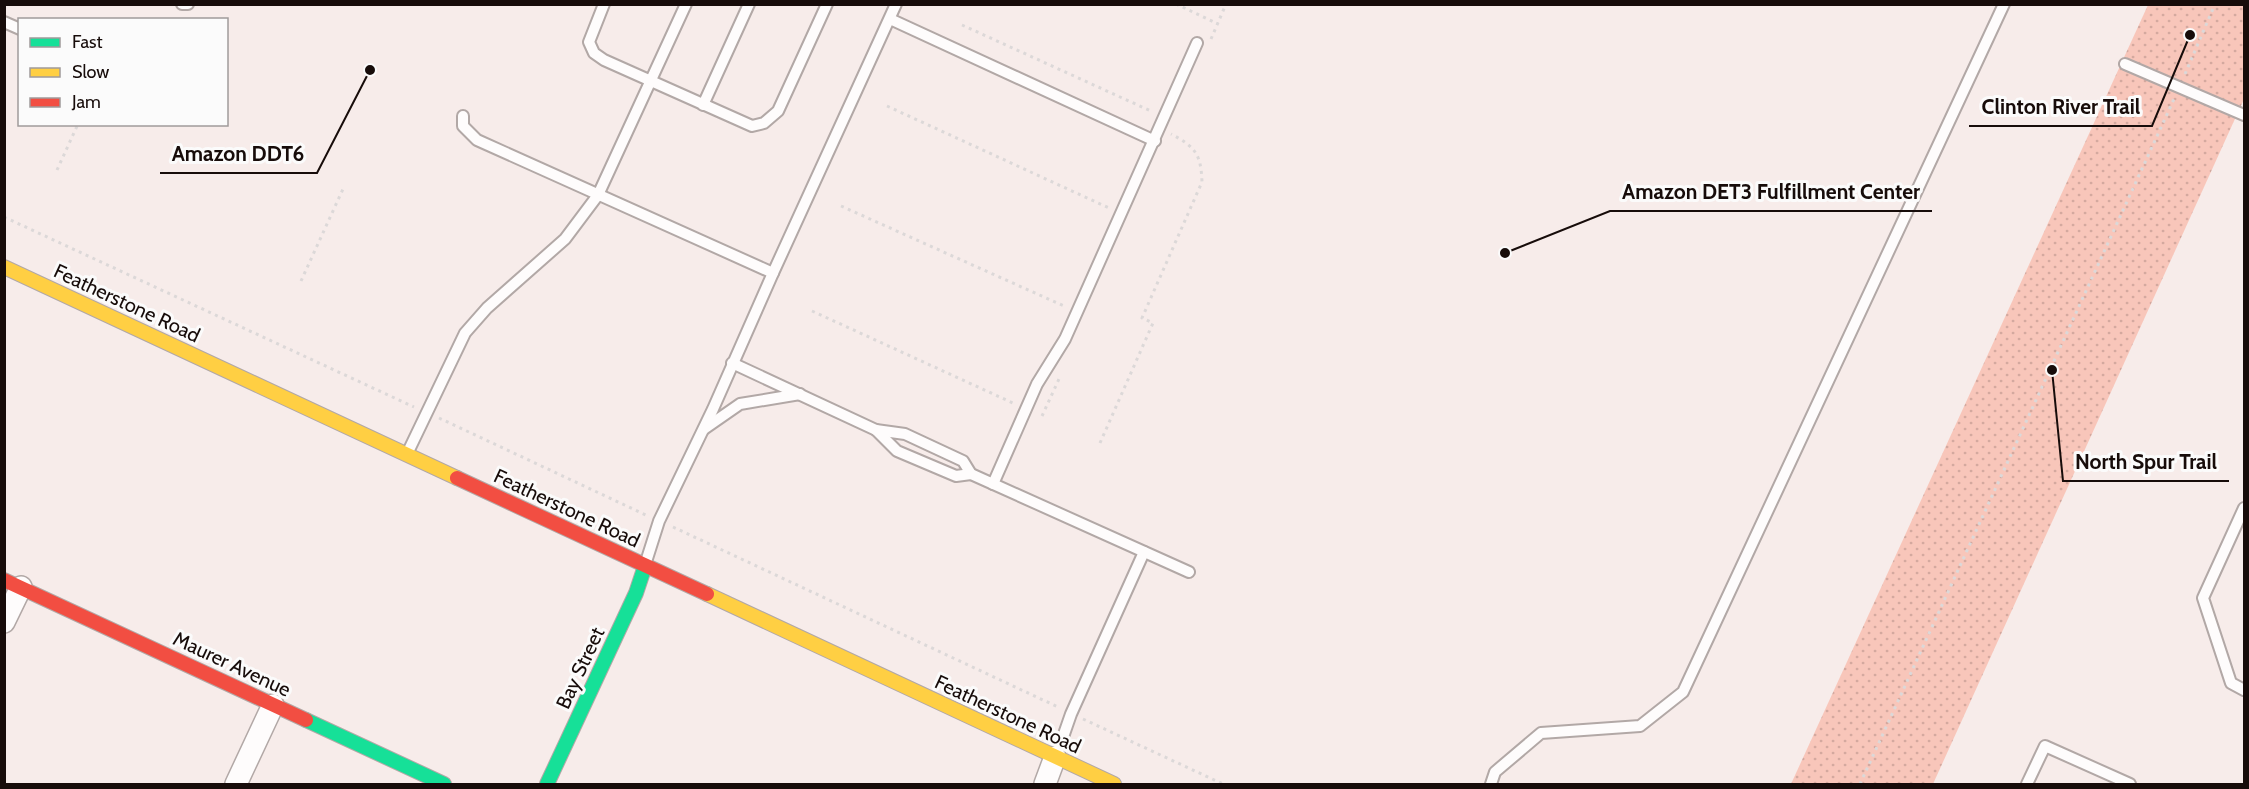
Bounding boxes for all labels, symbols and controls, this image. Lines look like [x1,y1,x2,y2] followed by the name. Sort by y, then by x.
[18,18,228,126] legend
[72,31,103,53] text: Fast
[72,61,109,83] text: Slow
[1969,87,2152,126] callout: Clinton River Trail
[71,91,101,113] text: Jam
[1982,94,2141,119] text: Clinton River Trail
[160,134,317,173] callout: Amazon DDT6
[172,141,304,166] text: Amazon DDT6
[1610,172,1932,211] callout: Amazon DET3 Fulfillment Center
[1622,179,1920,204] text: Amazon DET3 Fulfillment Center
[50,259,204,347] street label: Featherstone Road
[2063,442,2229,481] callout: North Spur Trail
[2075,449,2217,474] text: North Spur Trail
[490,464,644,552] street label: Featherstone Road
[551,623,609,713] street label: Bay Street
[169,626,295,702] street label: Maurer Avenue
[931,670,1085,758] street label: Featherstone Road

